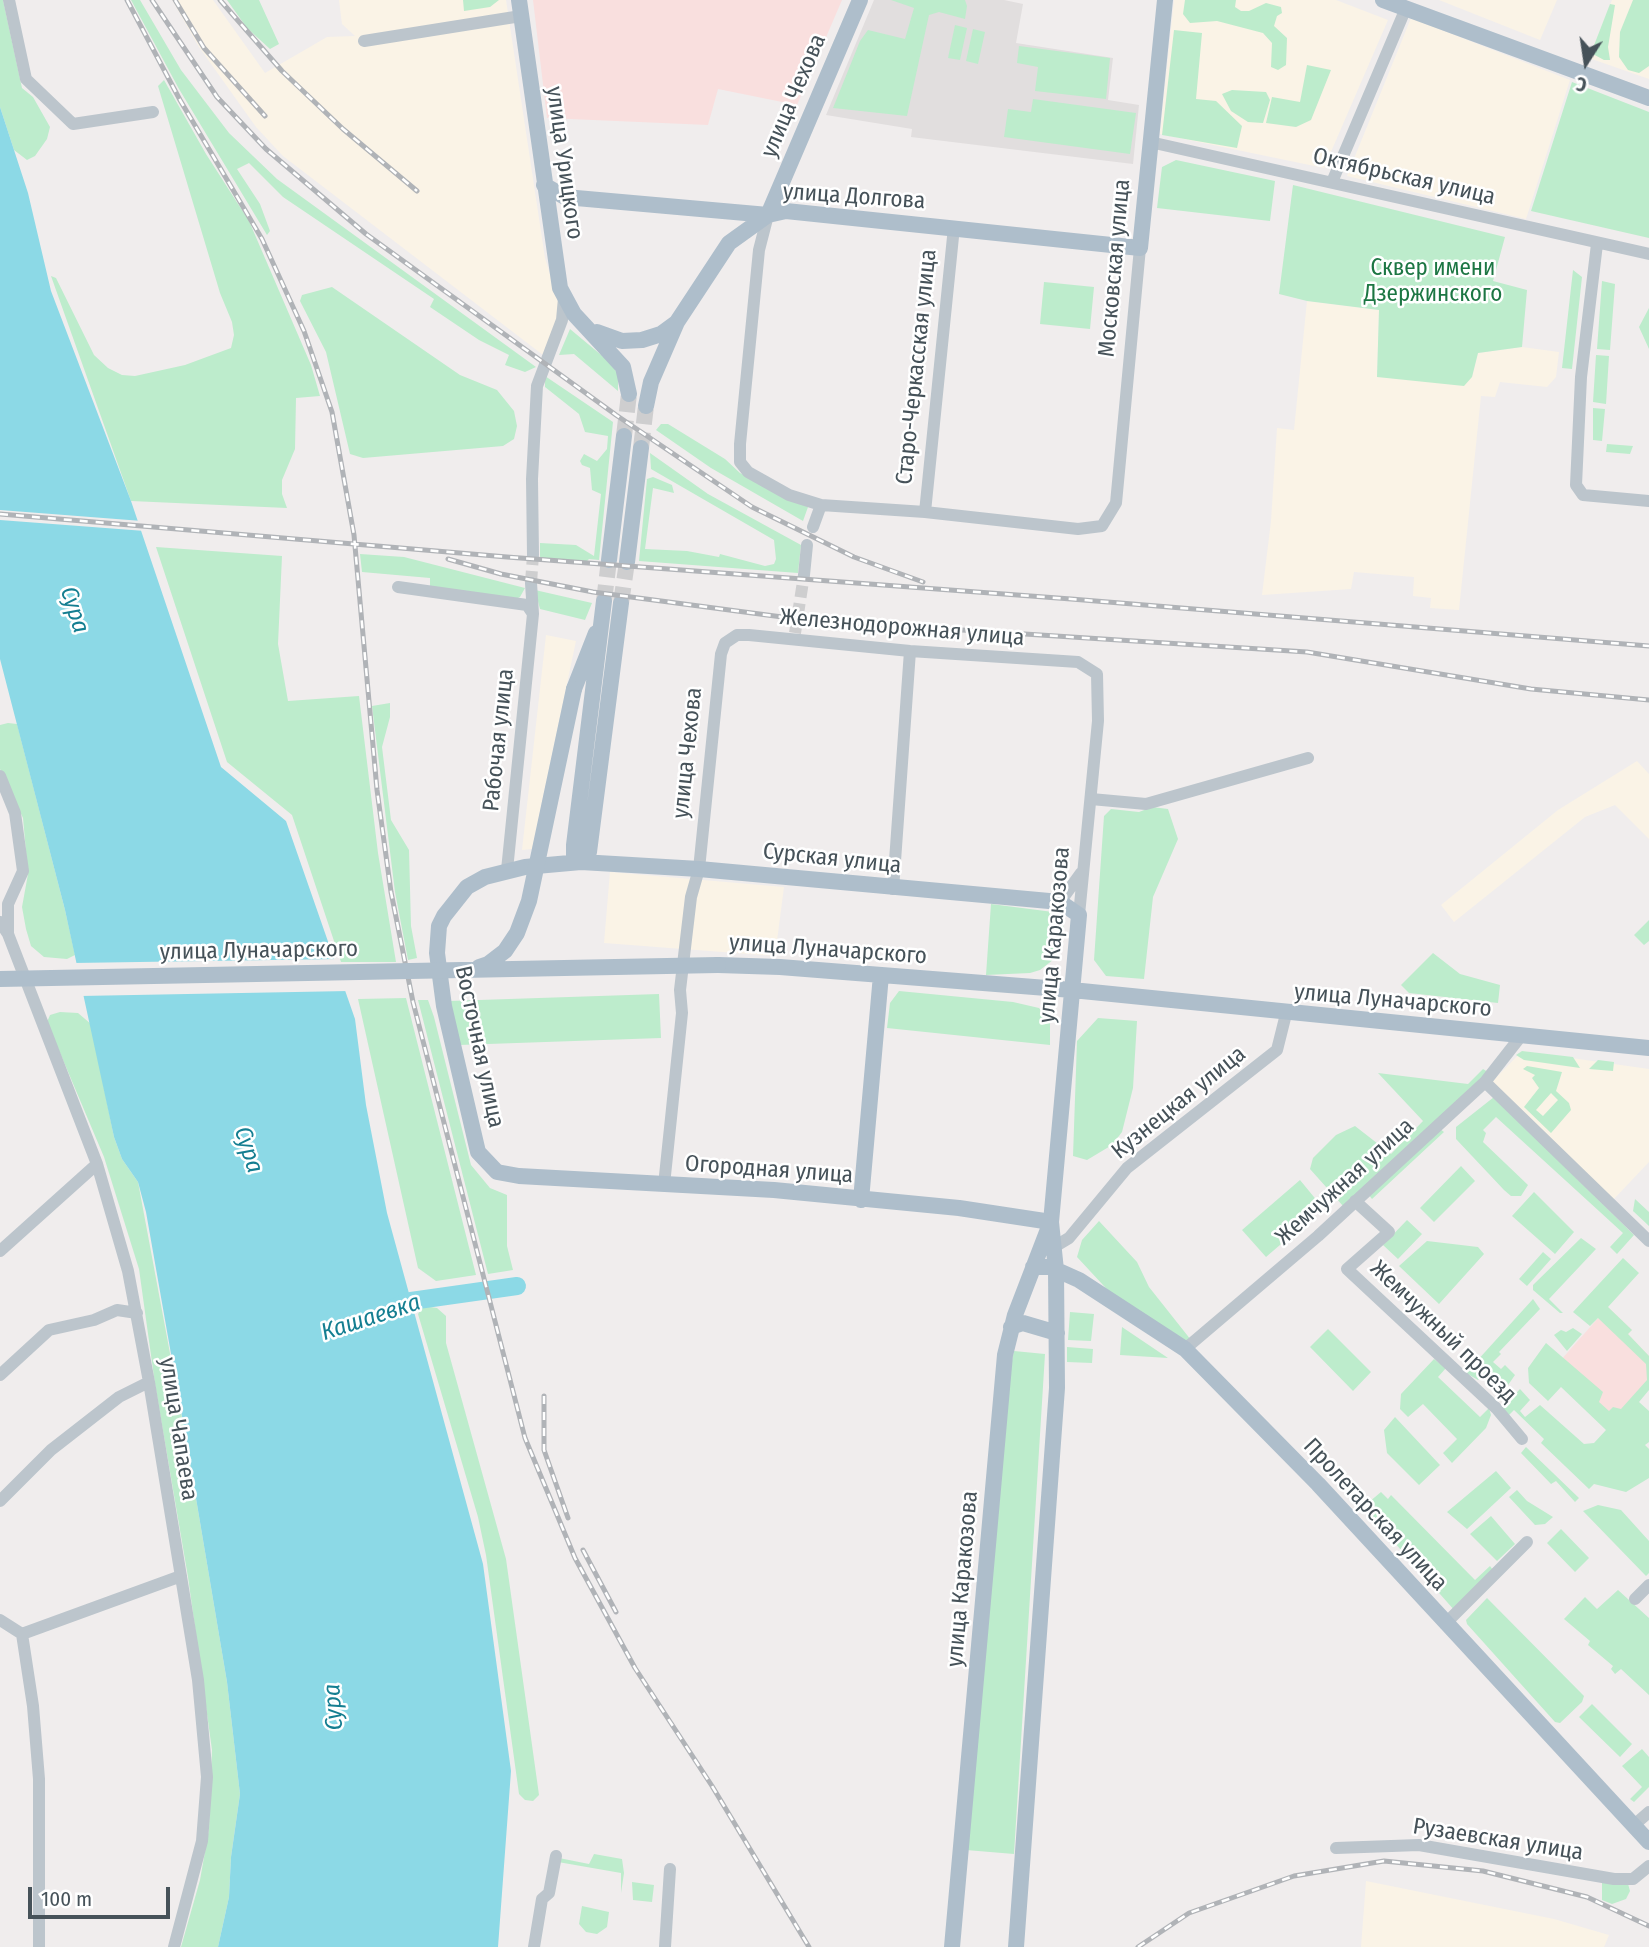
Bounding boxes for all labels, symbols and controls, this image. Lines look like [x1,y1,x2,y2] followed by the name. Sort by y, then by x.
[1551,28,1621,98] north arrow
[756,30,832,162] street label: улица Чехова
[1574,72,1589,96] text: С
[540,85,588,241] street label: улица Урицкого
[1310,143,1498,211] street label: Октябрьская улица
[782,178,926,216] street label: улица Долгова
[1093,178,1137,358] street label: Московская улица
[891,248,943,486] street label: Старо-Черкасская улица
[1364,255,1502,309] park label: Сквер имени Дзержинского
[53,583,95,637] water label: Сура
[779,604,1025,652] street label: Железнодорожная улица
[478,667,520,813] street label: Рабочая улица
[667,686,709,820] street label: улица Чехова
[761,838,903,880] street label: Сурская улица
[1034,846,1076,1024] street label: улица Каракозова
[728,929,928,971] street label: улица Луначарского
[160,935,358,967] street label: улица Луначарского
[448,964,510,1130] street label: Восточная улица
[1293,979,1493,1023] street label: улица Луначарского
[1106,1041,1252,1165] street label: Кузнецкая улица
[1270,1113,1420,1251] street label: Жемчужная улица
[227,1123,269,1177] water label: Сура
[684,1150,854,1190] street label: Огородная улица
[1364,1255,1522,1409] street label: Жемчужный проезд
[318,1288,424,1348] water label: Кашаевка
[153,1356,203,1502] street label: улица Чапаева
[1297,1433,1453,1597] street label: Пролетарская улица
[942,1490,984,1668] street label: улица Каракозова
[318,1683,350,1731] water label: Сура
[1411,1813,1585,1867] street label: Рузаевская улица
[32,1874,173,1918] scale bar
[41,1886,92,1912] text: 100 m

